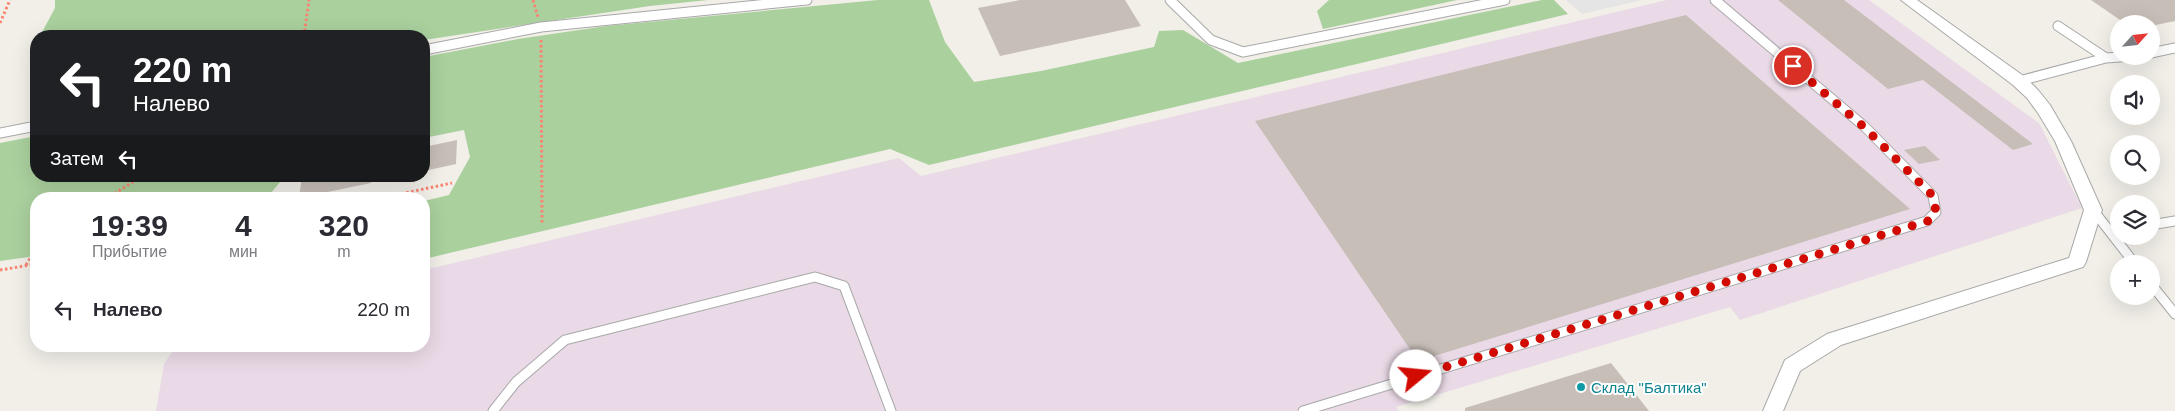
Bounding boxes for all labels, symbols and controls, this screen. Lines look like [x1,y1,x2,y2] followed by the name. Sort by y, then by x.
[2110,15,2160,65] north arrow
[2110,15,2160,305] map controls
[1772,45,1814,87] pin
[50,50,115,115] icon: left
[133,50,232,89] text: 220 m
[1779,52,1807,80] icon: arrive
[2110,75,2160,125] button: sound
[133,91,210,116] text: Налево
[2110,135,2160,185] button: search
[114,145,142,173] icon: left
[50,148,104,169] text: Затем
[2110,195,2160,245] button: layers
[91,209,168,242] text: 19:39
[235,209,252,242] text: 4
[319,209,369,242] text: 320
[92,243,167,260] text: Прибытие
[229,243,258,260] text: мин
[337,243,350,260] text: m
[2110,255,2160,305] button: +
[50,296,78,324] icon: left
[93,299,163,320] text: Налево
[357,299,410,320] text: 220 m
[1389,349,1441,401] position arrow
[1591,379,1707,396] place label: Склад "Балтика"
[1575,381,1587,393] marker: Склад "Балтика"

